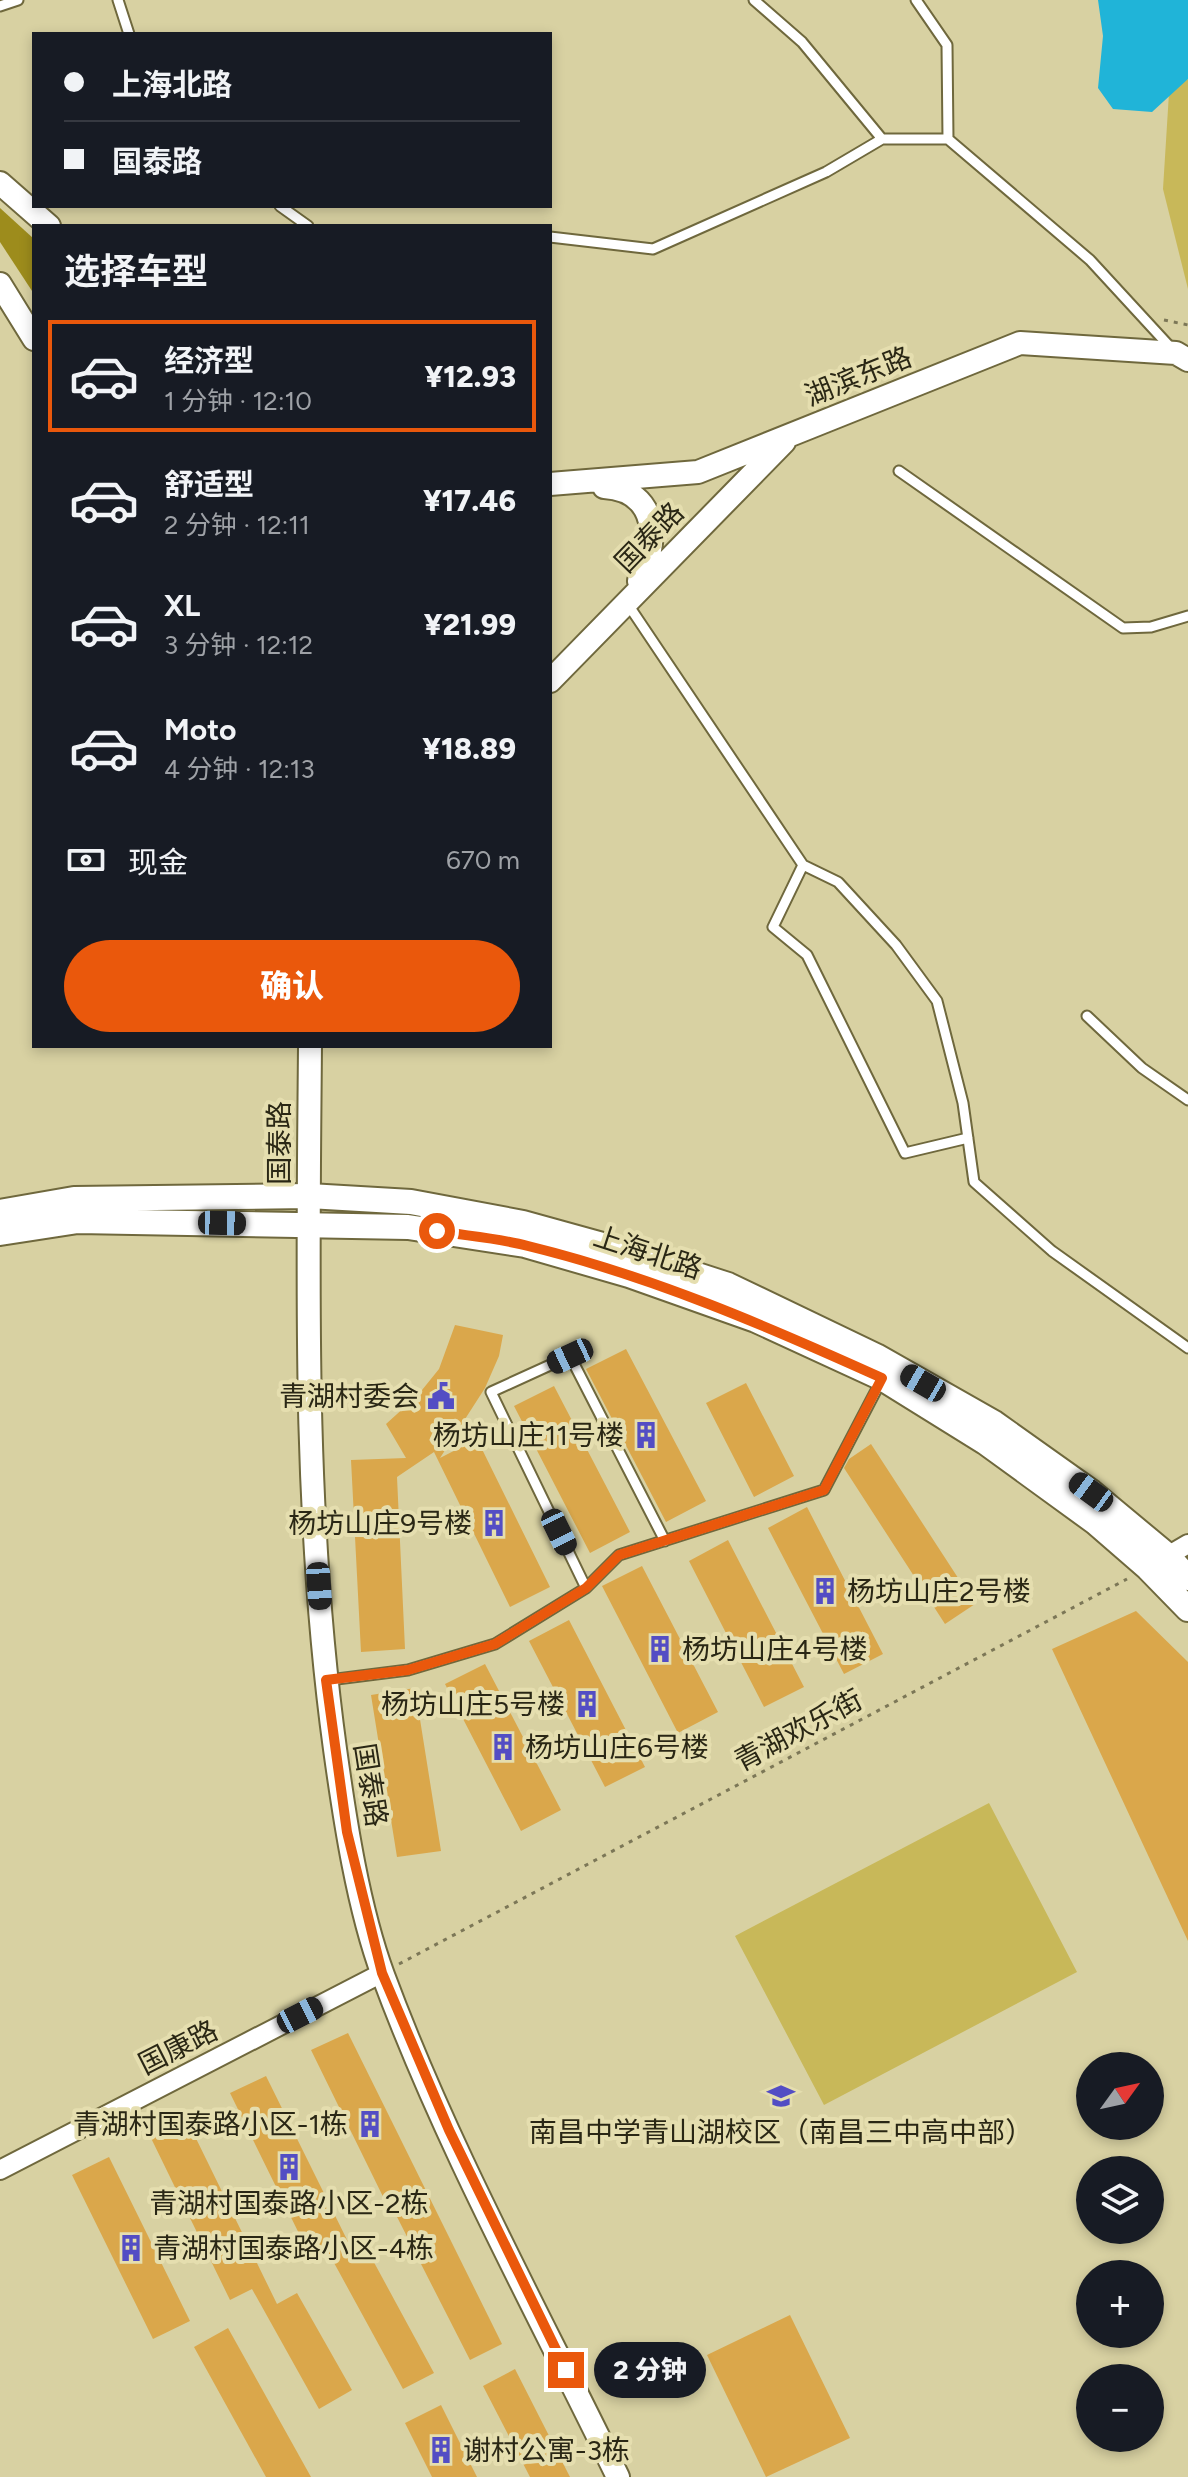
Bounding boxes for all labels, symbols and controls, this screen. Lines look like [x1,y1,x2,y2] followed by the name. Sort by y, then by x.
[112,66,232,103] text: 上海北路
[112,143,202,180] text: 国泰路
[64,250,208,293] text: 选择车型
[800,339,916,413] street label: 湖滨东路
[68,340,140,412] icon: car
[164,342,254,379] text: 经济型
[425,358,516,395] text: ¥12.93
[164,385,312,417] text: 1 分钟 · 12:10
[68,464,140,536] icon: car
[164,466,254,503] text: 舒适型
[423,482,516,519] text: ¥17.46
[608,495,690,579] street label: 国泰路
[164,509,310,541] text: 2 分钟 · 12:11
[164,587,200,624] text: XL
[68,588,140,660] icon: car
[424,606,516,643] text: ¥21.99
[164,629,313,661] text: 3 分钟 · 12:12
[164,711,236,748] text: Moto
[68,712,140,784] icon: car
[422,730,516,767] text: ¥18.89
[164,753,315,785] text: 4 分钟 · 12:13
[64,838,108,882] icon: cash
[128,844,188,881] text: 现金
[446,844,520,876] text: 670 m
[64,940,520,1032] button: 确认
[262,1101,296,1185] street label: 国泰路
[198,1211,246,1235] car
[419,1213,455,1249] route start
[589,1219,707,1285] street label: 上海北路
[543,1335,597,1377] car
[896,1361,950,1405] car
[279,1379,419,1413] place label: 青湖村委会
[426,1381,456,1411] public building icon: 青湖村委会
[433,1418,624,1452] place label: 杨坊山庄11号楼
[631,1420,661,1450] building icon: 杨坊山庄11号楼
[1065,1468,1117,1516] car
[538,1505,580,1559] car
[288,1506,472,1540] place label: 杨坊山庄9号楼
[479,1508,509,1538] building icon: 杨坊山庄9号楼
[305,1561,333,1611] car
[847,1574,1031,1608] place label: 杨坊山庄2号楼
[810,1576,840,1606] building icon: 杨坊山庄2号楼
[682,1632,867,1666] place label: 杨坊山庄4号楼
[645,1634,675,1664] building icon: 杨坊山庄4号楼
[728,1682,868,1778] street label: 青湖欢乐街
[381,1687,565,1721] place label: 杨坊山庄5号楼
[572,1689,602,1719] building icon: 杨坊山庄5号楼
[525,1730,709,1764] place label: 杨坊山庄6号楼
[488,1732,518,1762] building icon: 杨坊山庄6号楼
[348,1741,394,1829] street label: 国泰路
[273,1993,327,2037] car
[133,2013,223,2081] street label: 国康路
[1076,2052,1164,2140] north arrow
[1076,2052,1164,2452] map controls
[766,2081,796,2111] school or university icon: 南昌中学青山湖校区（南昌三中高中部）
[73,2107,348,2141] place label: 青湖村国泰路小区-1栋
[355,2109,385,2139] building icon: 青湖村国泰路小区-1栋
[529,2115,1033,2149] place label: 南昌中学青山湖校区（南昌三中高中部）
[274,2152,304,2182] building icon: 青湖村国泰路小区-2栋
[1076,2156,1164,2244] button: layers
[149,2186,429,2220] place label: 青湖村国泰路小区-2栋
[153,2231,434,2265] place label: 青湖村国泰路小区-4栋
[116,2233,146,2263] building icon: 青湖村国泰路小区-4栋
[1076,2260,1164,2348] button: +
[594,2342,706,2398] callout: 2 分钟
[548,2352,584,2388] route end
[613,2354,687,2386] text: 2 分钟
[1076,2364,1164,2452] button: −
[463,2433,630,2467] place label: 谢村公寓-3栋
[426,2435,456,2465] building icon: 谢村公寓-3栋

